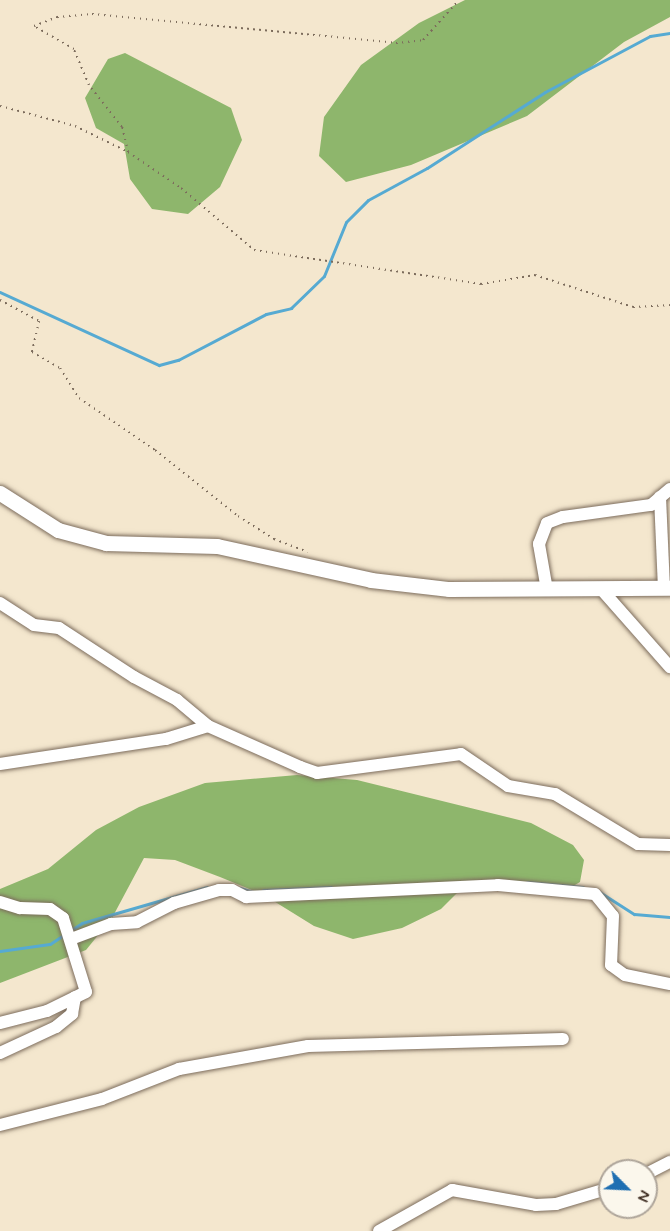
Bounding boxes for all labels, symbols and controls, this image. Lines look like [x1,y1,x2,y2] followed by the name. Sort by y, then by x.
[598,1159,658,1219] north arrow
[631,1187,655,1205] text: N

